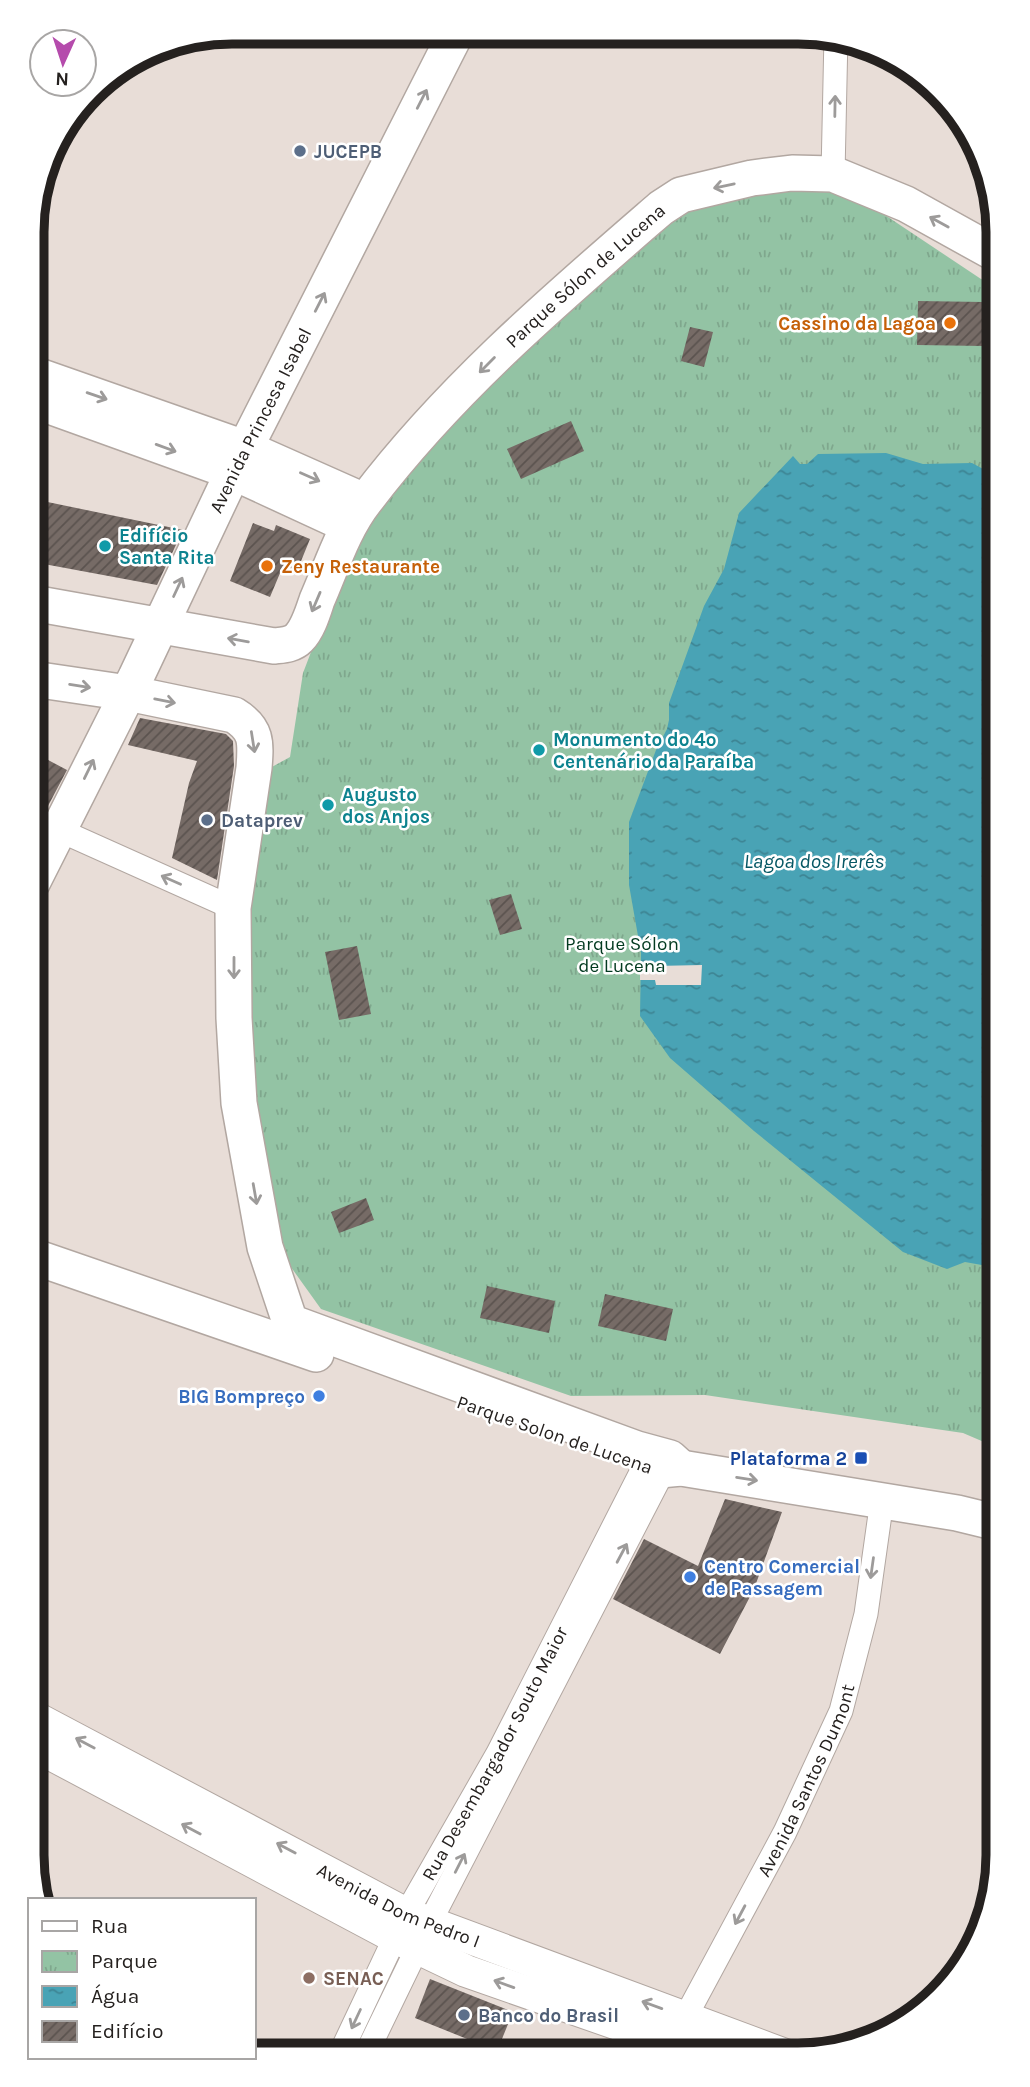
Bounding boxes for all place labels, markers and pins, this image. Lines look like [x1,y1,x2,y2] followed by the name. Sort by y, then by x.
[314,141,382,163] place label: JUCEPB
[292,143,308,159] marker: JUCEPB
[778,313,936,335] place label: Cassino da Lagoa
[942,315,958,331] marker: Cassino da Lagoa
[119,525,215,569] place label: Edifício Santa Rita
[97,538,113,554] marker: Edifício Santa Rita
[281,556,440,578] place label: Zeny Restaurante
[259,558,275,574] marker: Zeny Restaurante
[553,729,754,773] place label: Monumento do 4º Centenário da Paraíba
[531,742,547,758] marker: Monumento do 4º Centenário da Paraíba
[342,784,430,828] place label: Augusto dos Anjos
[320,797,336,813] marker: Augusto dos Anjos
[221,810,303,832] place label: Dataprev
[199,812,215,828] marker: Dataprev
[178,1386,305,1408] place label: BIG Bompreço
[311,1388,327,1404] marker: BIG Bompreço
[730,1448,847,1470] place label: Plataforma 2
[853,1450,869,1466] marker: Plataforma 2
[704,1556,860,1600] place label: Centro Comercial de Passagem
[682,1569,698,1585] marker: Centro Comercial de Passagem
[323,1968,384,1990] place label: SENAC
[301,1970,317,1986] marker: SENAC
[478,2005,619,2027] place label: Banco do Brasil
[456,2007,472,2023] marker: Banco do Brasil

